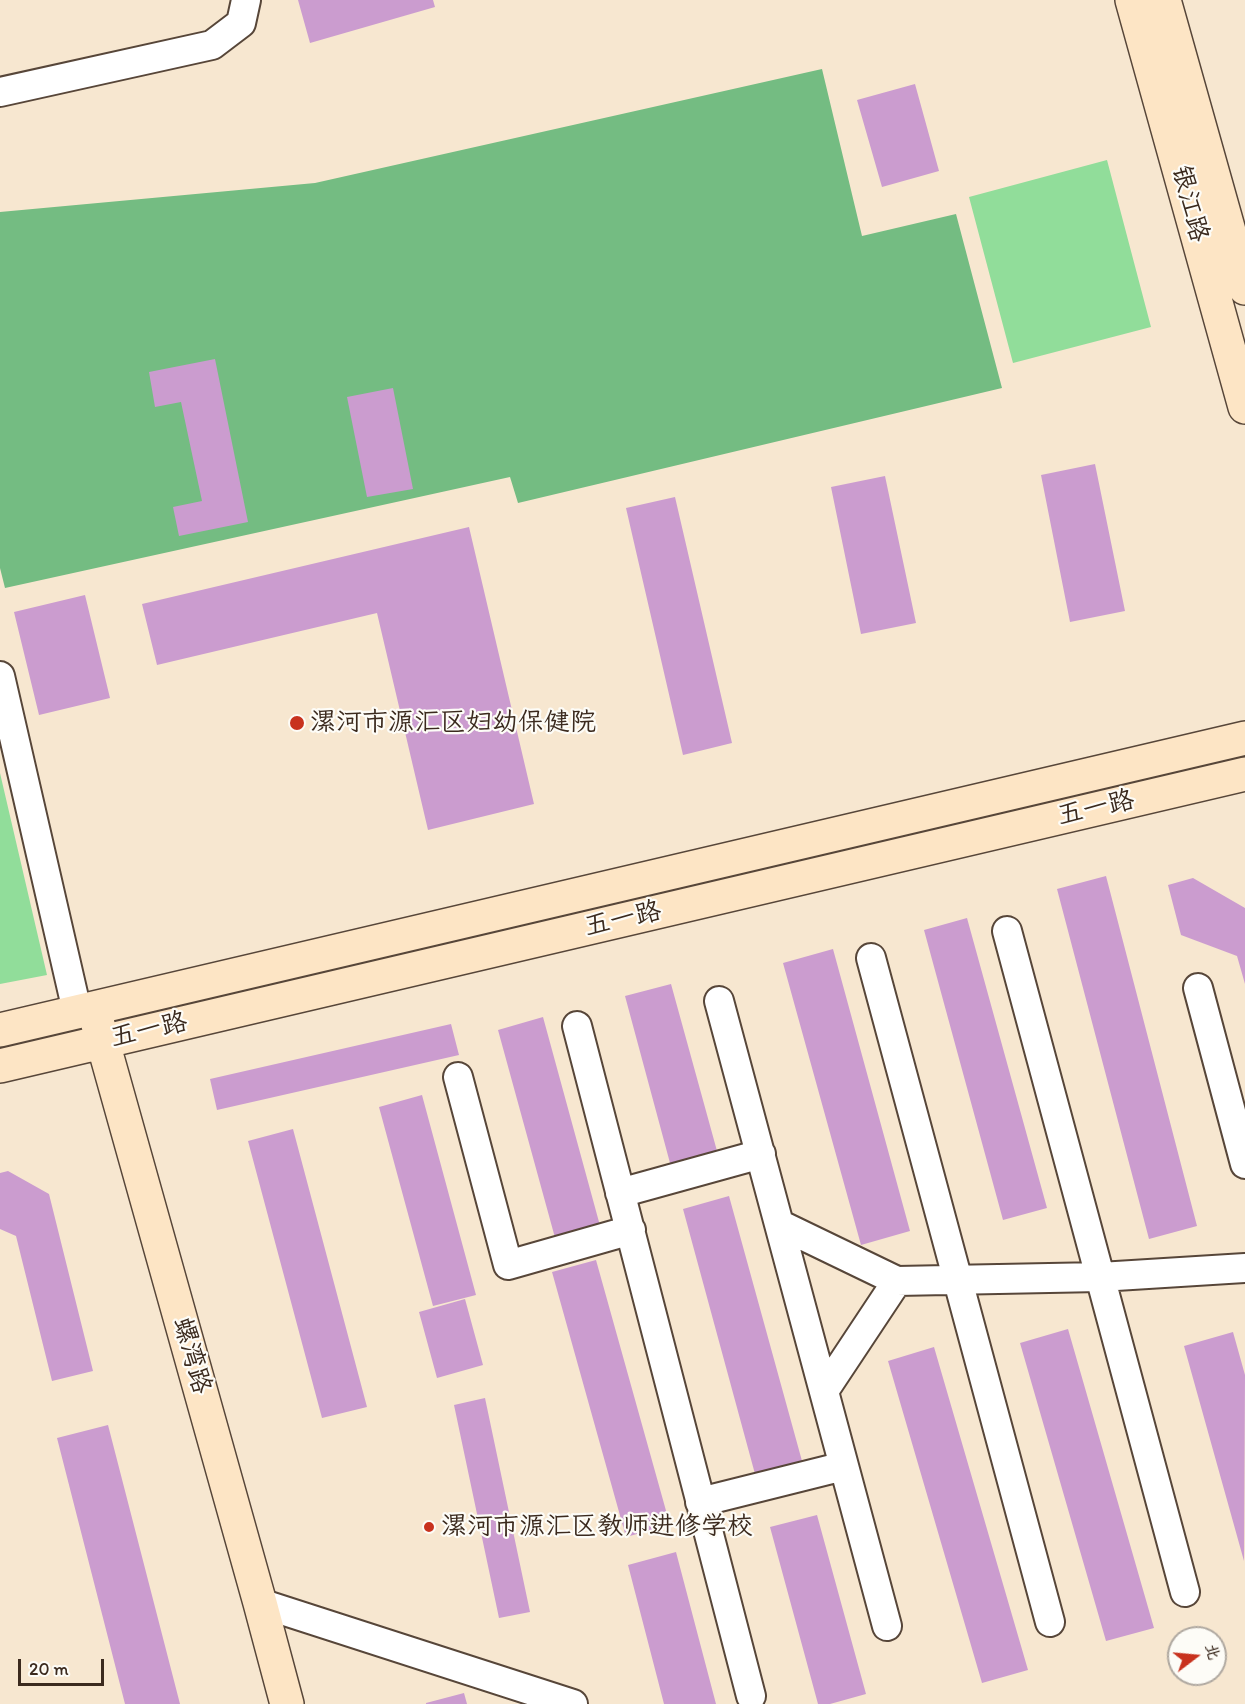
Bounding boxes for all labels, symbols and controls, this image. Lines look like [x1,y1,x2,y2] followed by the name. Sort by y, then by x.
[1164,162,1214,246] street label: 银江路
[310,707,596,739] place label: 漯河市源汇区妇幼保健院
[288,714,306,732] marker: 漯河市源汇区妇幼保健院
[1054,785,1138,833] street label: 五一路
[581,896,665,944] street label: 五一路
[107,1007,191,1055] street label: 五一路
[165,1314,217,1398] street label: 螺湾路
[441,1511,753,1543] place label: 漯河市源汇区教师进修学校
[422,1520,436,1534] marker: 漯河市源汇区教师进修学校
[1167,1626,1227,1686] north arrow
[1202,1641,1224,1662] text: 北
[21,1647,106,1685] scale bar
[29,1658,69,1680] text: 20 m

